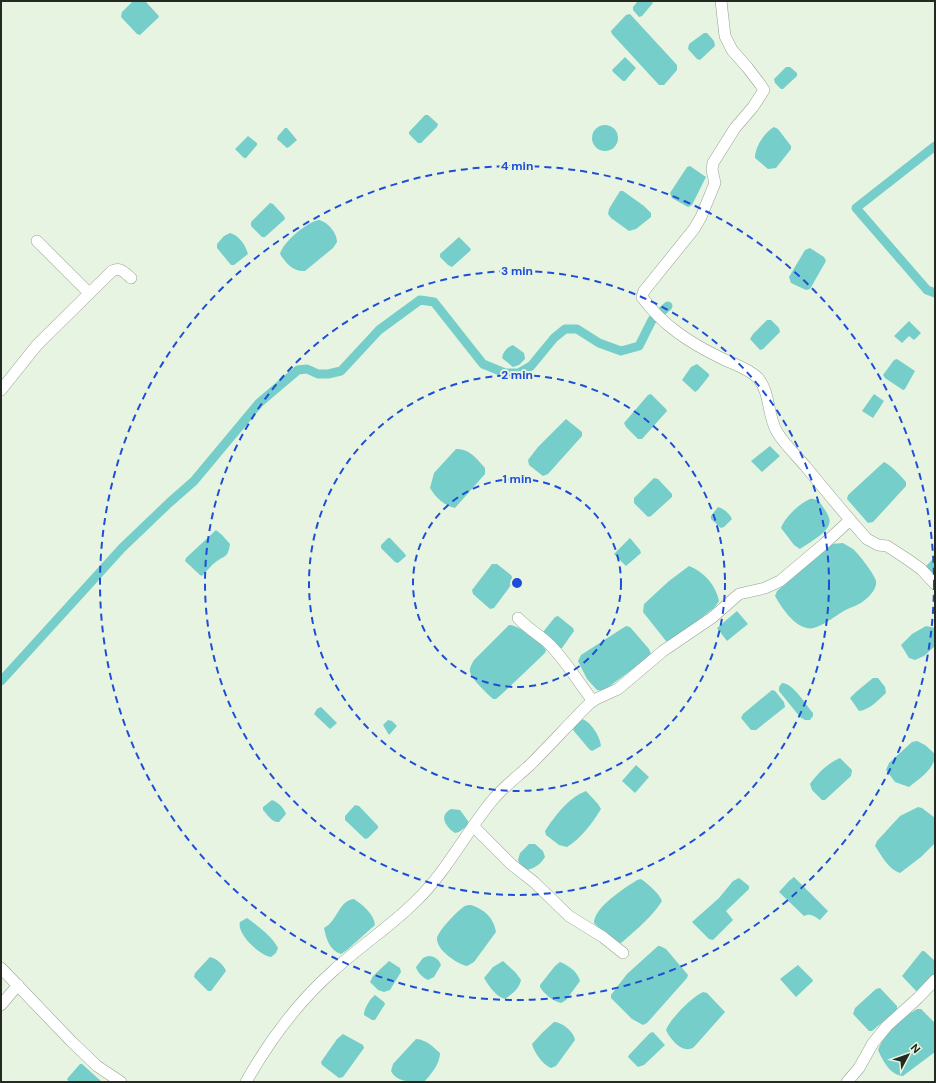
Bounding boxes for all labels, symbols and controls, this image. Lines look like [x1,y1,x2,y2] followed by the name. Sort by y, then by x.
[501,158,533,174] text: 4 min
[501,263,533,279] text: 3 min
[501,367,533,383] text: 2 min
[502,471,532,487] text: 1 min
[510,576,524,590] centre of rings
[888,1035,928,1075] north arrow
[908,1041,923,1056] text: N

